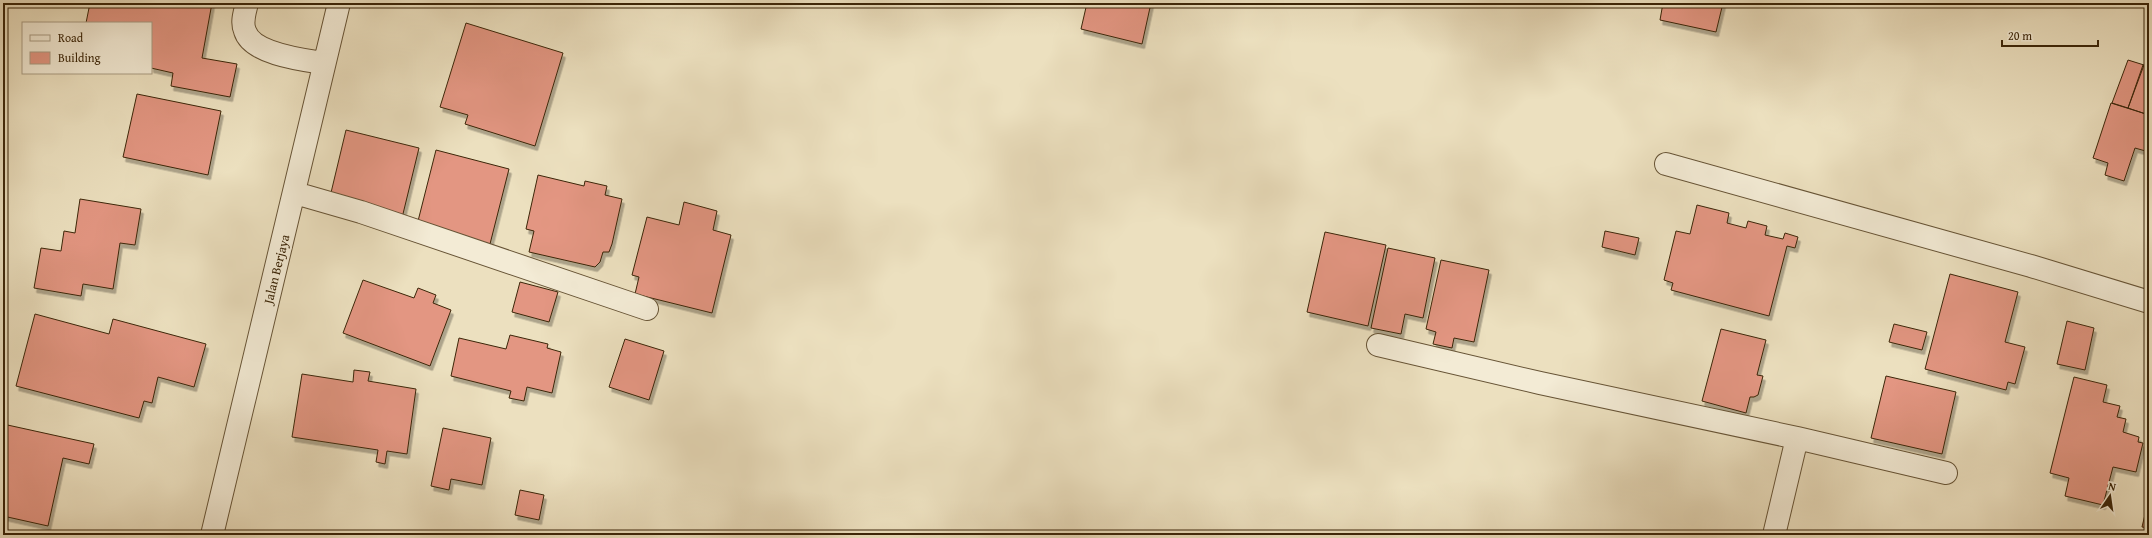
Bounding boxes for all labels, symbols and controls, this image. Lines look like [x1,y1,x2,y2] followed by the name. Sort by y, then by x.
[22,22,152,74] legend
[2002,22,2098,48] scale bar
[2008,27,2032,44] text: 20 m
[58,29,84,46] text: Road
[58,49,101,66] text: Building
[258,232,295,308] street label: Jalan Berjaya
[2090,476,2130,516] north arrow
[2107,478,2118,495] text: N

